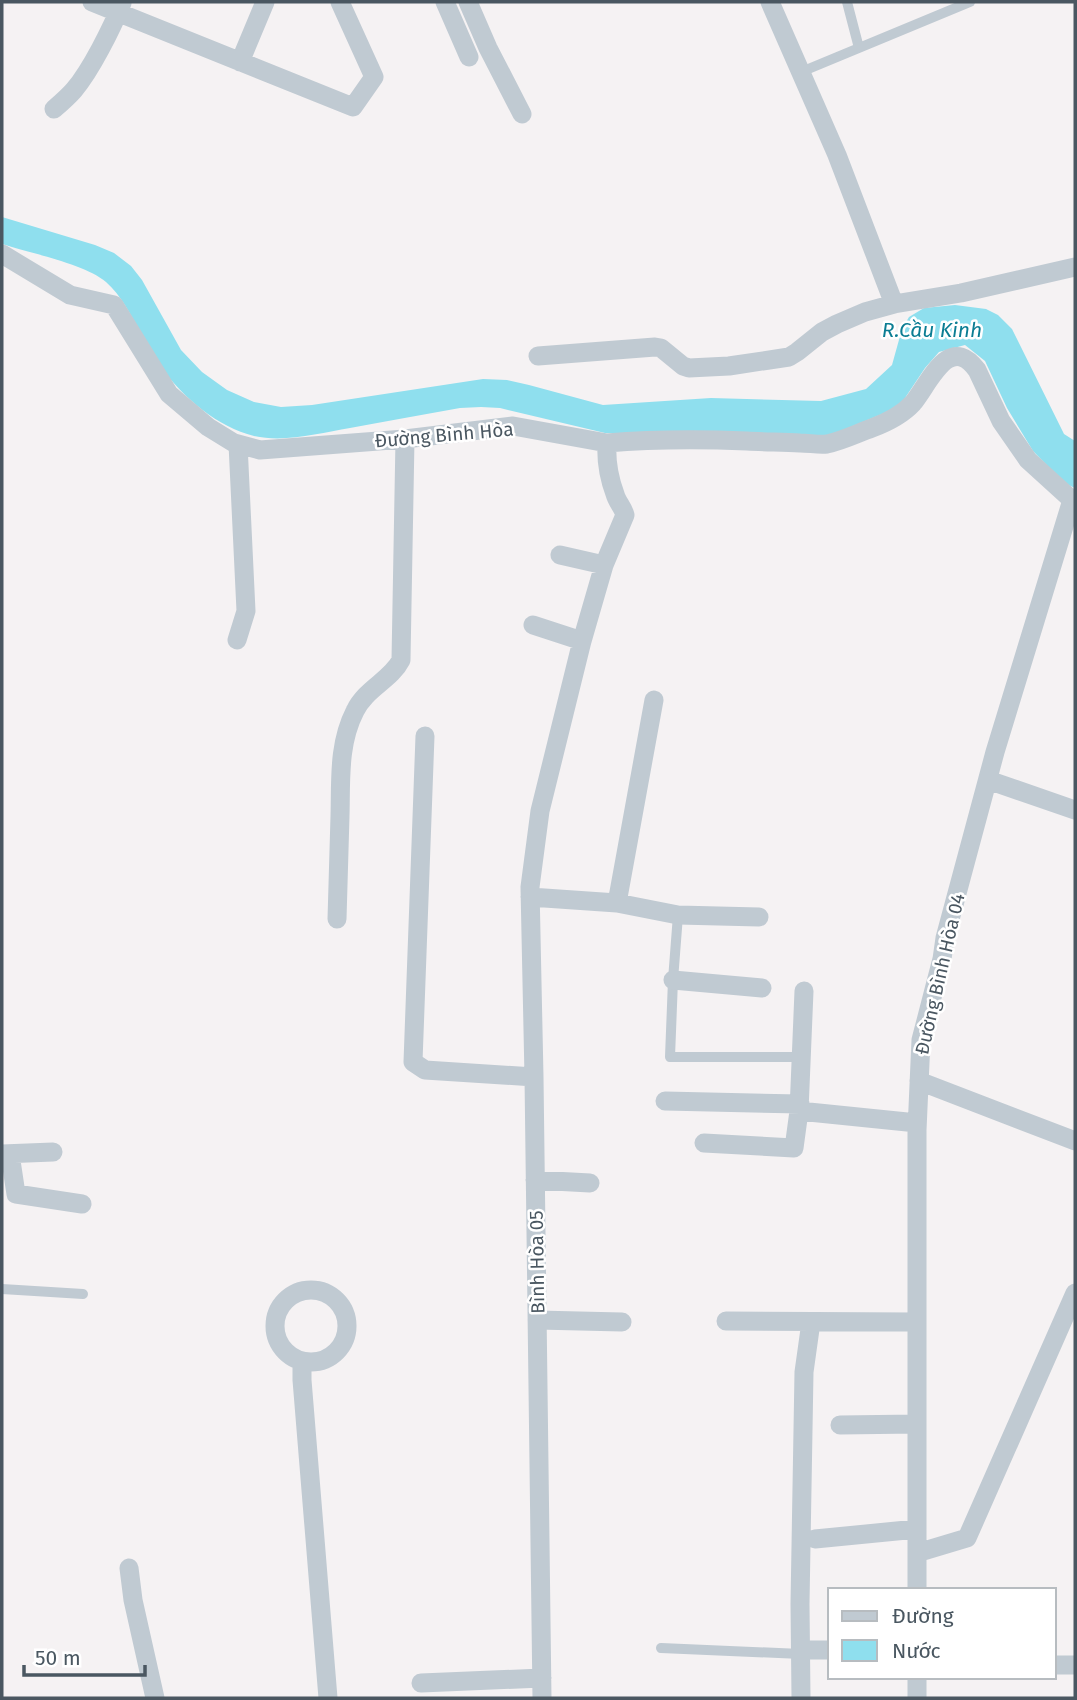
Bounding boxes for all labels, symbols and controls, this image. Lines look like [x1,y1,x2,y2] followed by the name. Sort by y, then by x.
[882,317,982,343] water label: R.Cầu Kinh
[374,417,514,453] street label: Đường Bình Hòa
[910,891,970,1057] street label: Đường Bình Hòa 04
[525,1210,549,1314] street label: Bình Hòa 05
[828,1588,1056,1679] legend
[892,1603,954,1629] text: Đường
[24,1634,145,1678] scale bar
[892,1638,941,1664] text: Nước
[35,1645,81,1671] text: 50 m

